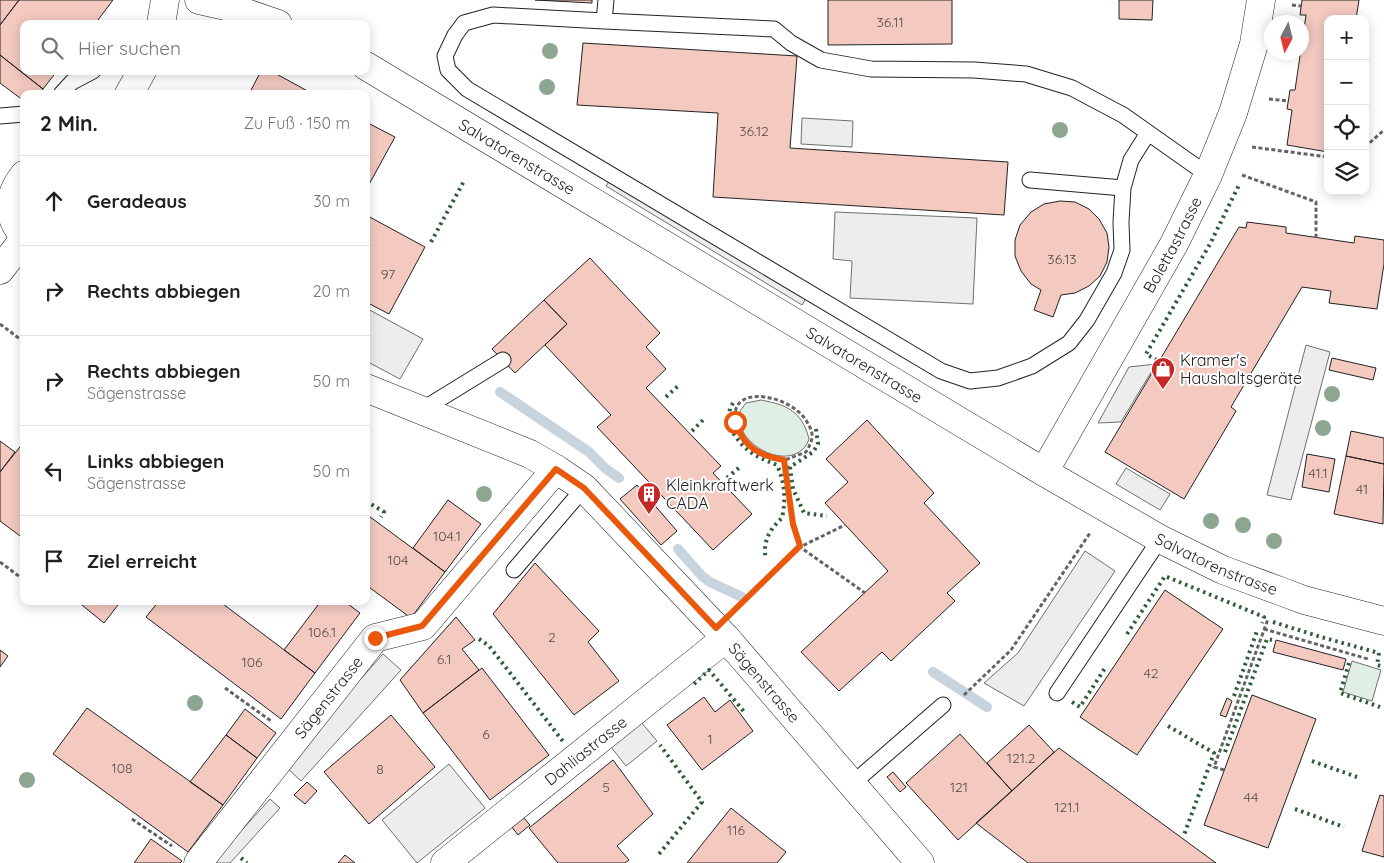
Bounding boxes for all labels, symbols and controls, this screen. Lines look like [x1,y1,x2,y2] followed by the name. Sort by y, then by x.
[876,13,904,31] house number: 36.11
[1264,15,1309,60] north arrow
[1324,15,1369,195] map controls
[1324,15,1369,60] button: +
[20,20,370,75] search box
[38,34,66,62] icon: search
[78,36,181,60] text: Hier suchen
[1324,60,1369,105] button: −
[1324,105,1369,150] button: locate
[40,110,98,136] text: 2 Min.
[244,113,350,133] text: Zu Fuß · 150 m
[455,114,579,199] street label: Salvatorenstrasse
[739,122,769,140] house number: 36.12
[1324,150,1369,195] button: layers
[40,187,68,215] icon: ahead
[87,189,187,213] text: Geradeaus
[313,191,350,211] text: 30 m
[1138,193,1206,296] street label: Bolettastrasse
[1047,250,1077,268] house number: 36.13
[381,265,395,283] house number: 97
[40,277,68,305] icon: right
[87,279,240,303] text: Rechts abbiegen
[313,281,350,301] text: 20 m
[803,322,926,407] street label: Salvatorenstrasse
[1180,350,1302,388] place label: Kramer's Haushaltsgeräte
[1150,356,1176,390] shop icon: Kramer's Haushaltsgeräte
[87,359,240,383] text: Rechts abbiegen
[40,367,68,395] icon: right
[313,371,350,391] text: 50 m
[87,383,186,403] text: Sägenstrasse
[724,411,747,434] route start
[87,449,224,473] text: Links abbiegen
[40,457,68,485] icon: left
[313,461,350,481] text: 50 m
[1308,464,1328,482] house number: 41.1
[87,473,186,493] text: Sägenstrasse
[666,475,774,513] place label: Kleinkraftwerk CADA
[1356,480,1368,498] house number: 41
[636,481,662,515] building icon: Kleinkraftwerk CADA
[433,527,461,545] house number: 104.1
[1152,528,1280,599] street label: Salvatorenstrasse
[40,547,68,575] icon: arrive
[87,549,197,573] text: Ziel erreicht
[388,551,408,569] house number: 104
[308,623,336,641] house number: 106.1
[364,627,387,650] route end
[548,628,556,646] house number: 2
[724,638,804,727] street label: Sägenstrasse
[437,650,451,668] house number: 6.1
[290,652,367,742] street label: Sägenstrasse
[241,653,263,671] house number: 106
[1143,664,1159,682] house number: 42
[540,711,631,790] street label: Dahliastrasse
[482,725,490,743] house number: 6
[707,730,713,748] house number: 1
[1007,749,1035,767] house number: 121.2
[111,759,133,777] house number: 108
[376,760,384,778] house number: 8
[602,778,610,796] house number: 5
[950,778,968,796] house number: 121
[1244,788,1258,806] house number: 44
[1054,798,1080,816] house number: 121.1
[727,821,745,839] house number: 116

